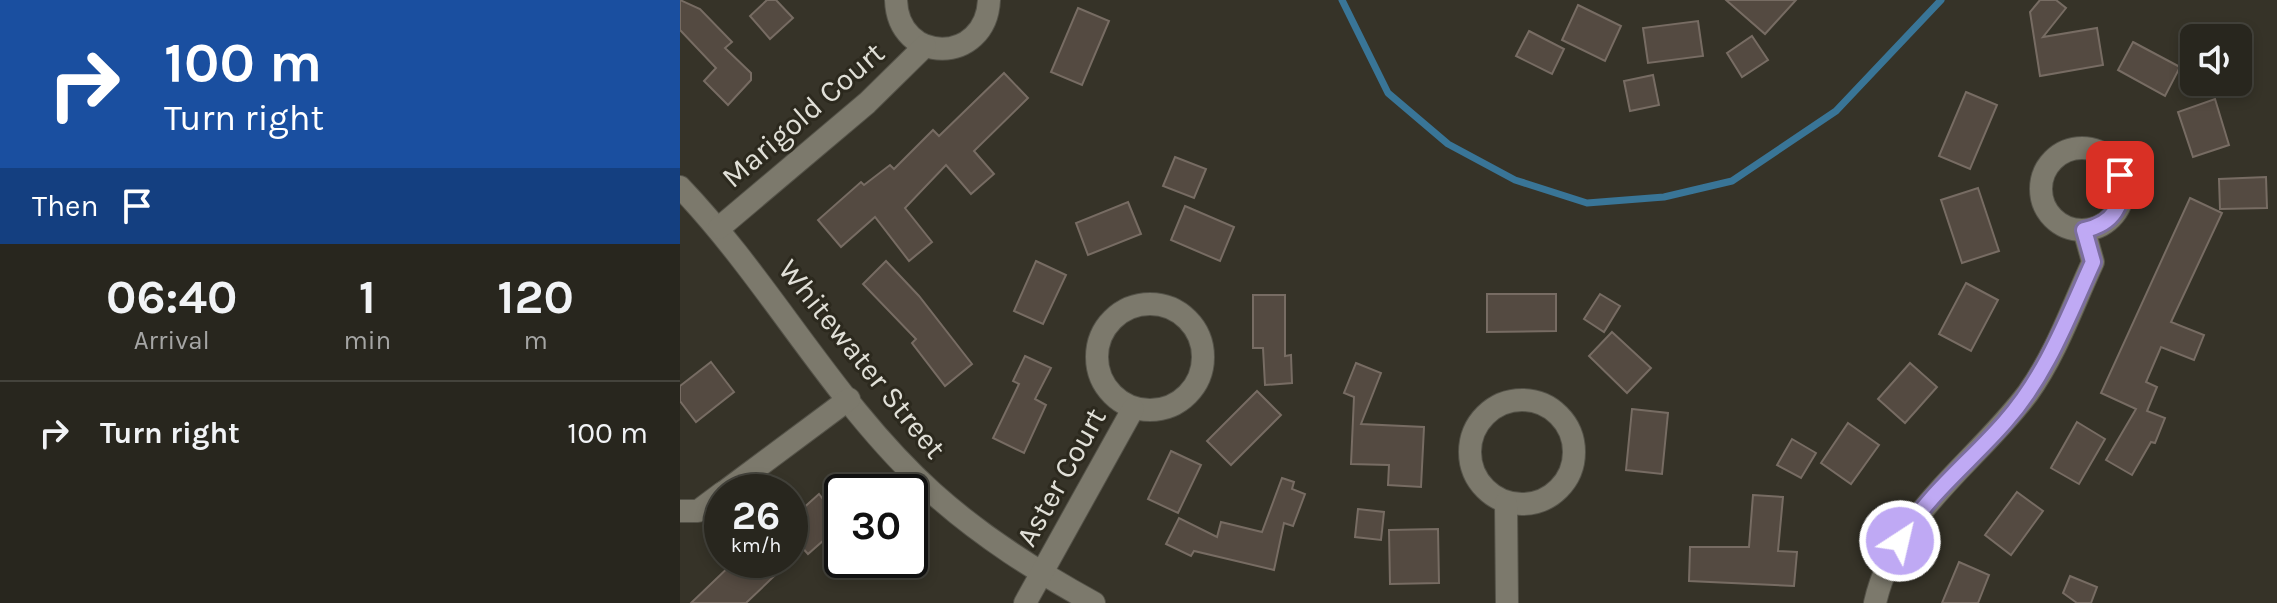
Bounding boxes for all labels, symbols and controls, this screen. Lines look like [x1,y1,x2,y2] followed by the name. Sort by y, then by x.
[2180,24,2252,96] map controls
[2180,24,2252,96] button: sound
[164,30,322,95] text: 100 m
[32,32,136,136] icon: right
[714,35,892,195] street label: Marigold Court
[164,97,324,139] text: Turn right
[2086,141,2154,209] pin
[2098,153,2142,197] icon: arrive
[115,184,159,228] icon: arrive
[32,188,99,224] text: Then
[771,252,953,466] street label: Whitewater Street
[106,269,237,325] text: 06:40
[359,269,376,325] text: 1
[497,269,574,325] text: 120
[134,325,210,356] text: Arrival
[344,325,391,356] text: min
[523,325,548,356] text: m
[1008,401,1114,553] street label: Aster Court
[32,411,76,455] icon: right
[100,415,240,451] text: Turn right
[567,415,648,451] text: 100 m
[824,474,928,578] speed limit sign: 30
[732,492,780,539] text: 26
[1858,499,1942,583] position arrow
[731,534,781,557] text: km/h

